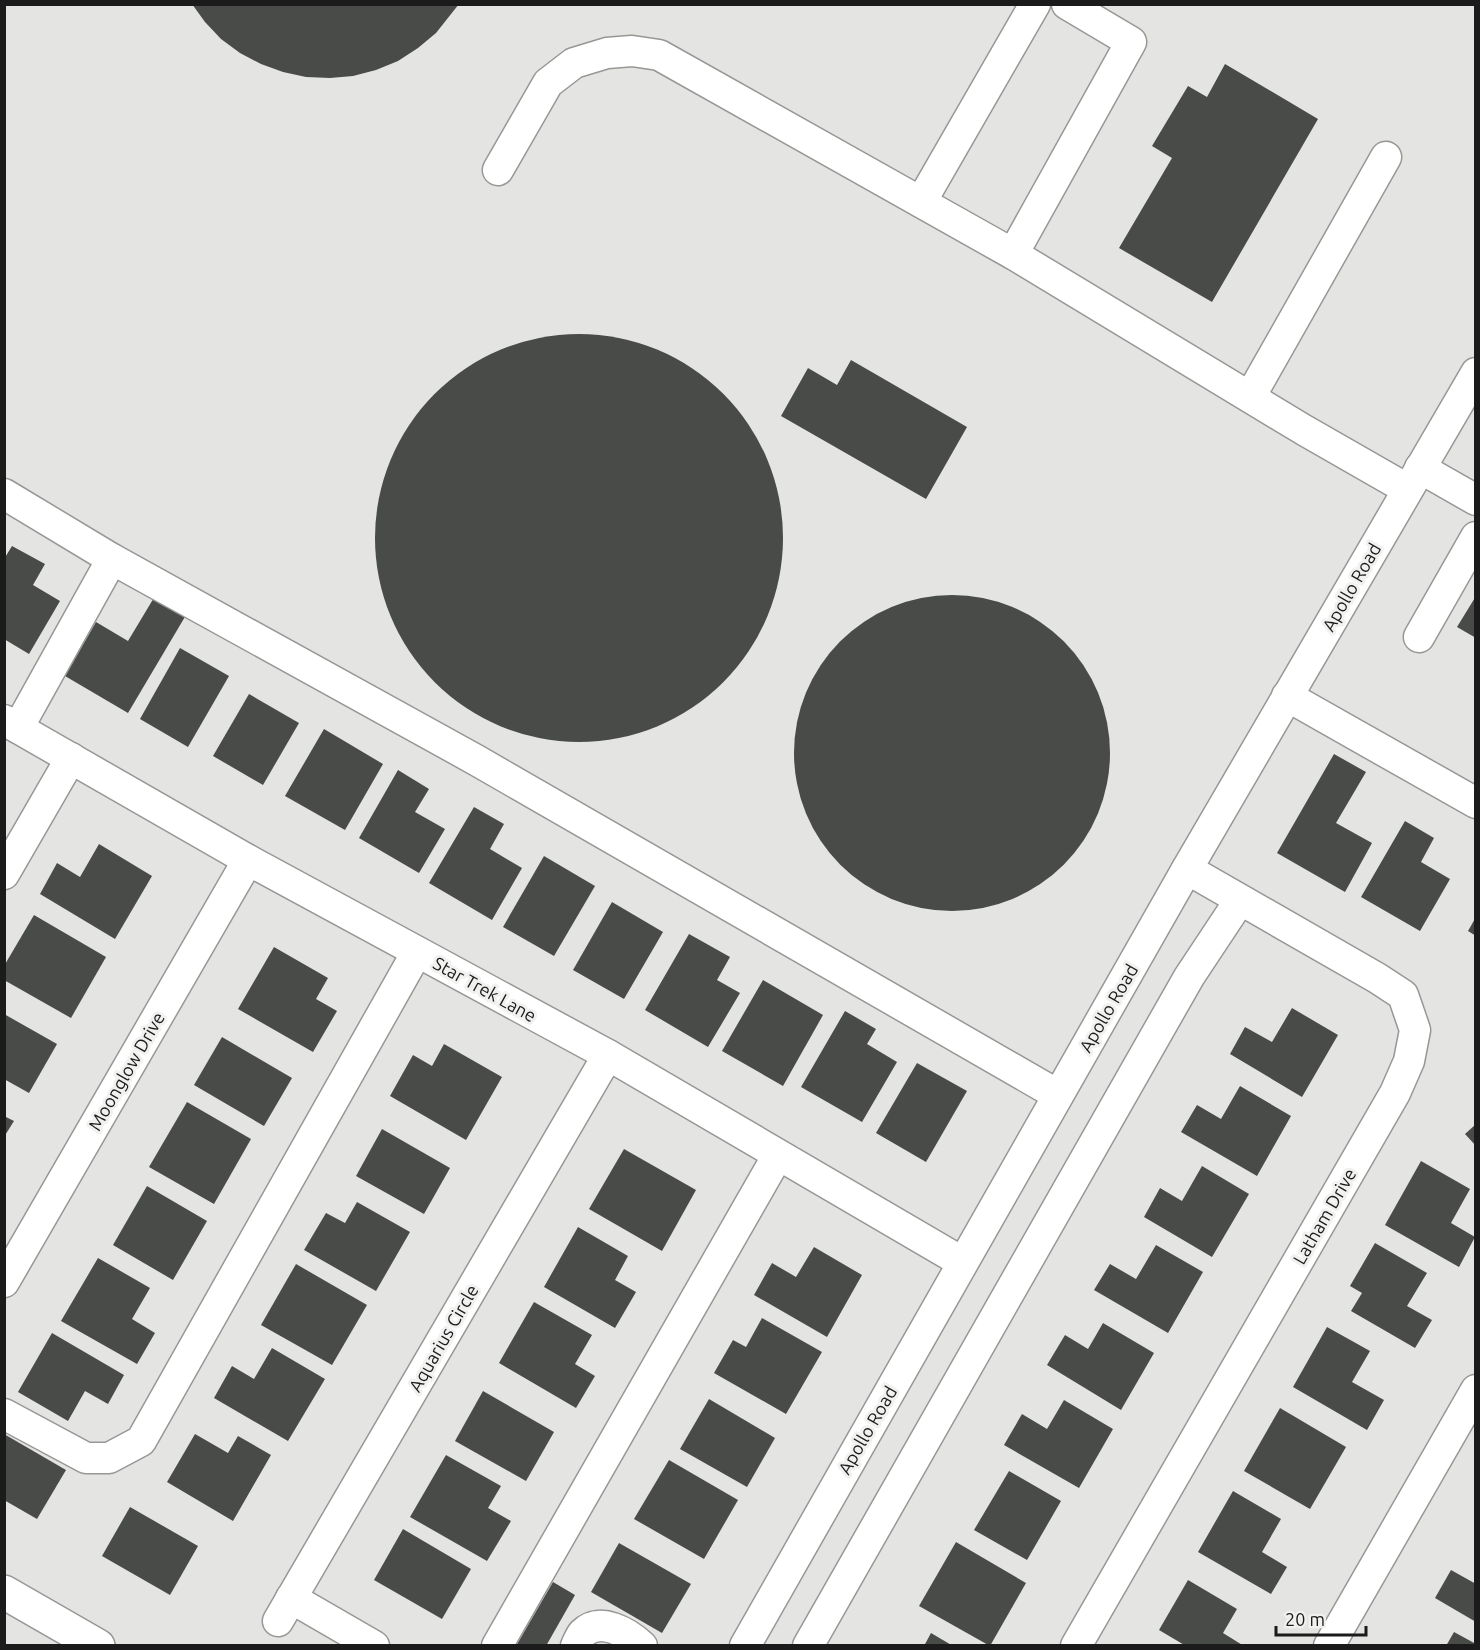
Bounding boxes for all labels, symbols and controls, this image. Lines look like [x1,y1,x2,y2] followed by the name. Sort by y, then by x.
[1318,539,1384,635] street label: Apollo Road
[430,952,540,1026] street label: Star Trek Lane
[1075,960,1141,1056] street label: Apollo Road
[84,1008,168,1134] street label: Moonglow Drive
[1289,1165,1359,1267] street label: Latham Drive
[404,1281,482,1395] street label: Aquarius Circle
[834,1382,900,1478] street label: Apollo Road
[1276,1599,1366,1637] scale bar
[1285,1609,1325,1629] text: 20 m

